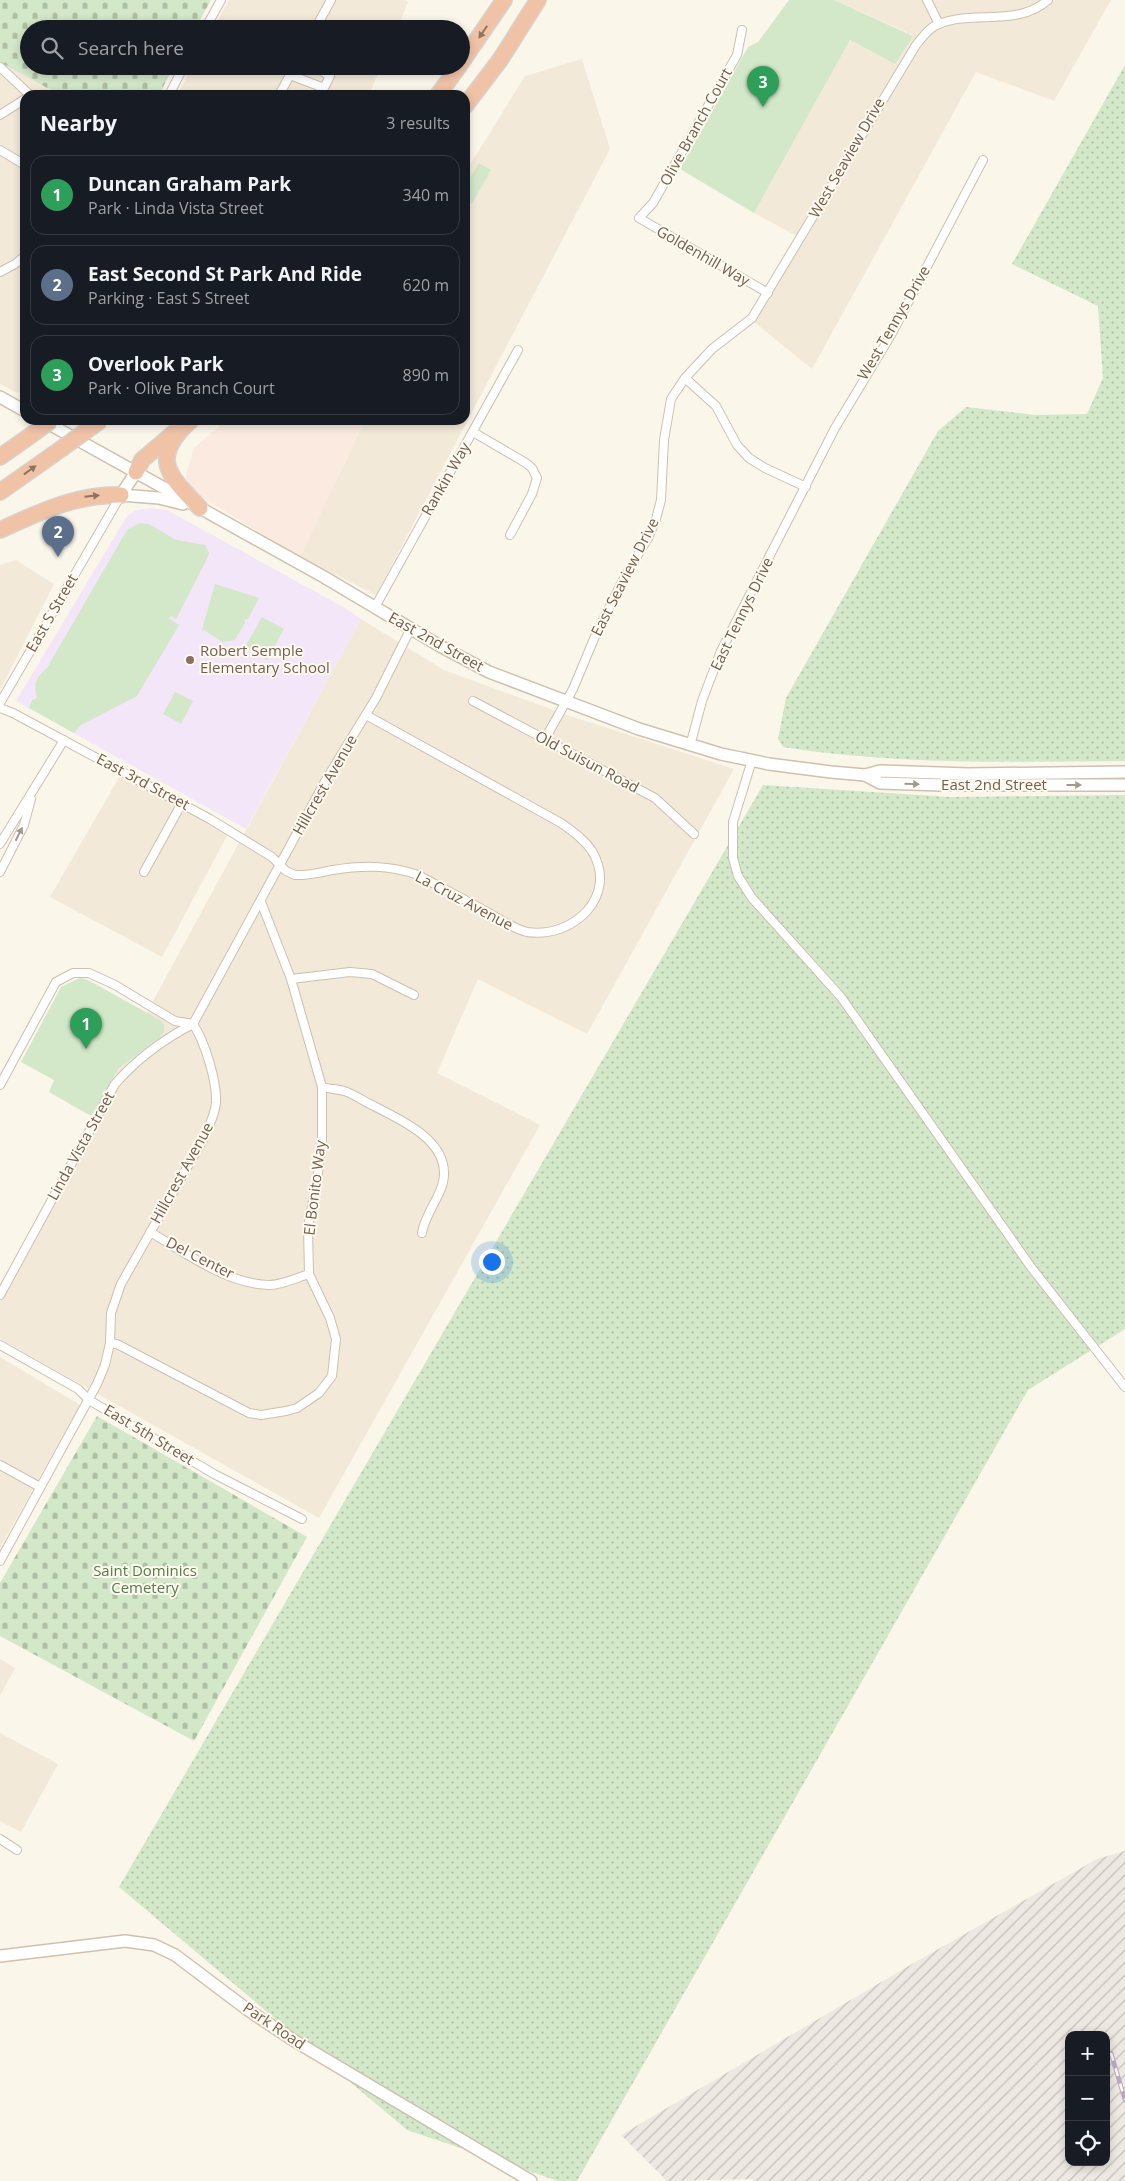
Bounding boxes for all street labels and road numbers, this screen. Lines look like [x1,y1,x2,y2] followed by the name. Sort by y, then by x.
[654,64,736,189] street label: Olive Branch Court
[804,94,889,221] street label: West Seaview Drive
[653,220,754,290] street label: Goldenhill Way
[852,262,934,383] street label: West Tennys Drive
[416,438,474,519] street label: Rankin Way
[586,514,663,639] street label: East Seaview Drive
[705,554,777,673] street label: East Tennys Drive
[21,570,82,655] street label: East S Street
[385,607,488,676] street label: East 2nd Street
[532,725,643,797] street label: Old Suisun Road
[287,731,361,838] street label: Hillcrest Avenue
[93,748,194,814] street label: East 3rd Street
[941,774,1047,794] street label: East 2nd Street
[412,866,517,934] street label: La Cruz Avenue
[42,1087,118,1204] street label: Linda Vista Street
[145,1118,217,1227] street label: Hillcrest Avenue
[298,1139,330,1237] street label: El Bonito Way
[163,1231,238,1283] street label: Del Center
[101,1399,198,1469] street label: East 5th Street
[240,1997,310,2053] street label: Park Road

